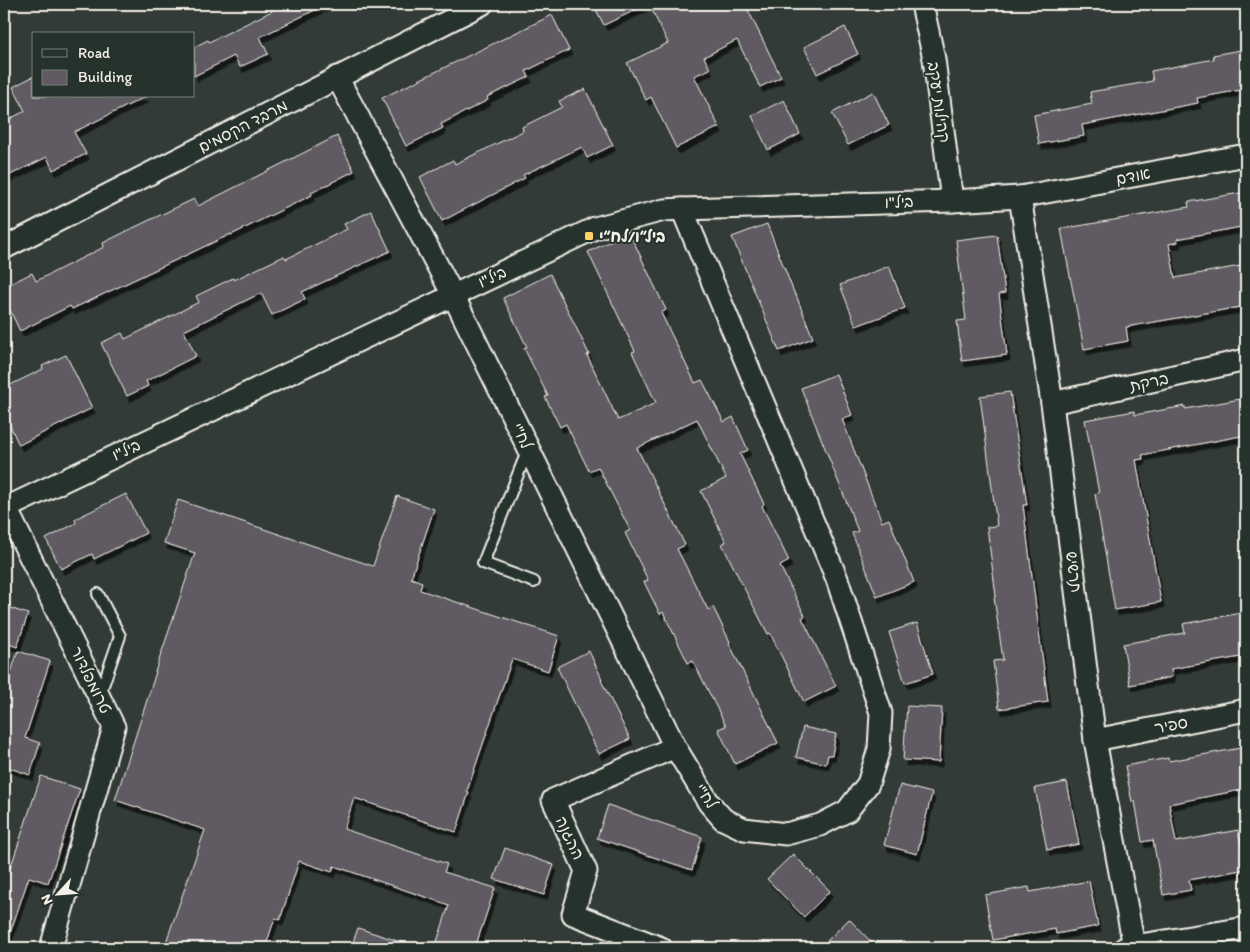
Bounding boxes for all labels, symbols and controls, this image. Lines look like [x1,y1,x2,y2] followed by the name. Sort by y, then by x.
[32,32,195,98] legend
[78,44,111,62] text: Road
[923,60,954,144] street label: קהילות יעקב
[78,68,132,86] text: Building
[195,95,291,157] street label: מרבד הקסמים
[1114,163,1152,189] street label: אודם
[884,192,914,212] street label: ביל"ו
[599,227,666,246] place label: ביל״ו/לח״י
[583,230,595,242] marker: ביל״ו/לח״י
[475,262,509,292] street label: ביל"ו
[1127,369,1170,396] street label: ברקת
[508,420,537,453] street label: לח"י
[109,435,143,465] street label: ביל"ו
[1062,550,1086,594] street label: תרשיש
[67,643,115,717] street label: טרומפלדור
[1153,712,1189,738] street label: ספיר
[691,780,722,813] street label: לח"י
[552,813,588,863] street label: ההגנה
[32,870,82,920] north arrow
[37,892,56,907] text: N

